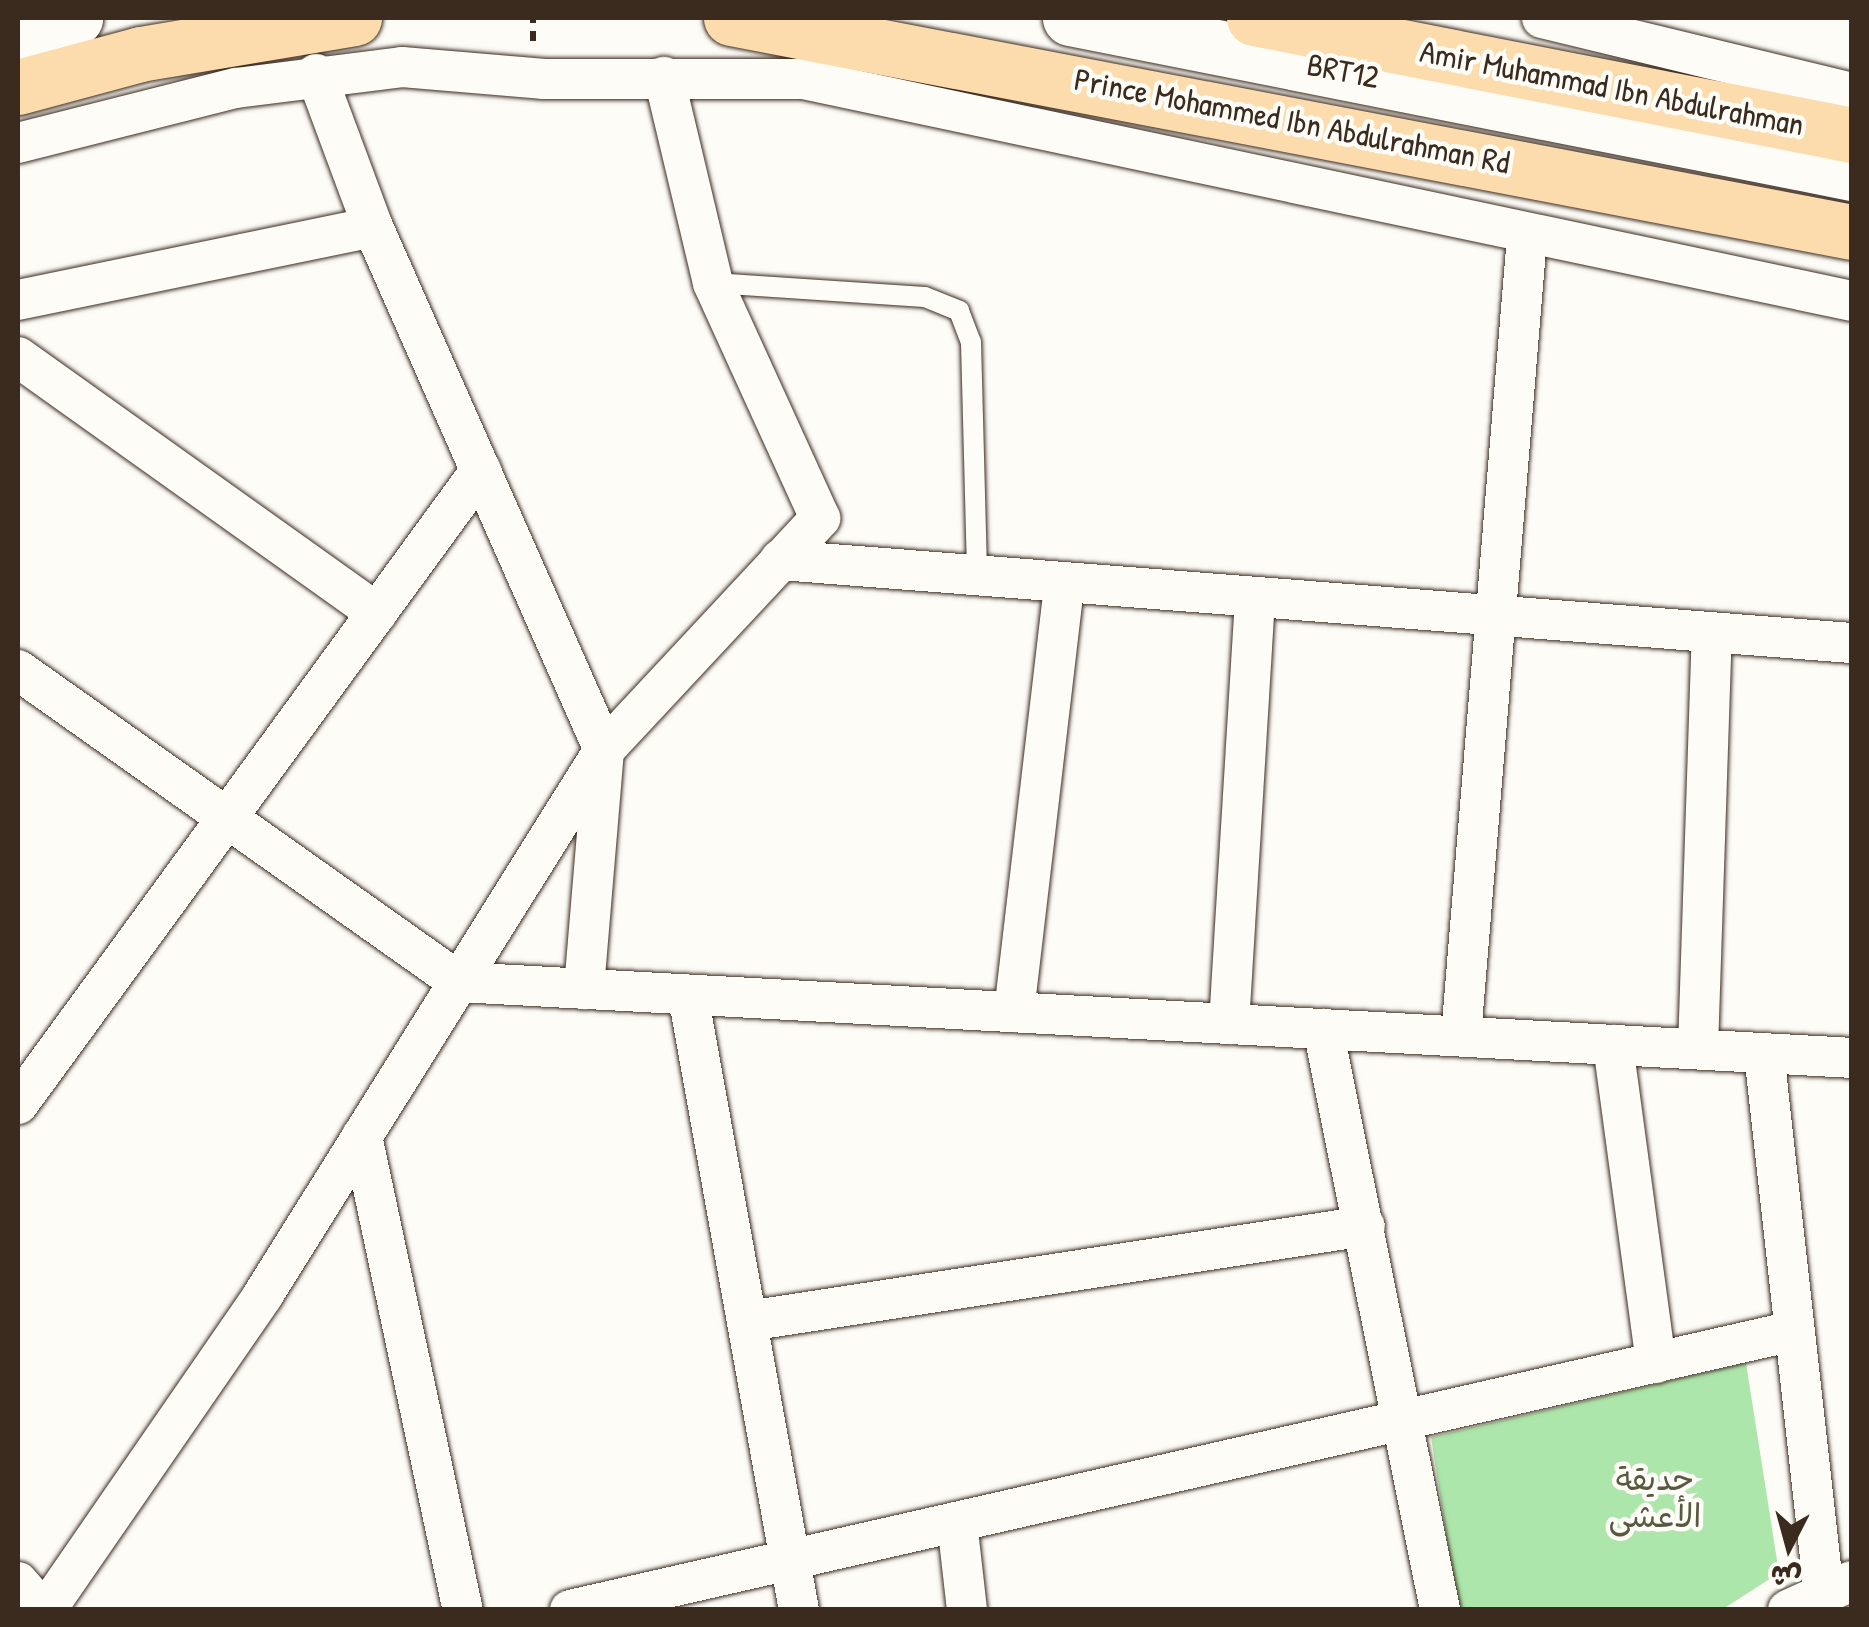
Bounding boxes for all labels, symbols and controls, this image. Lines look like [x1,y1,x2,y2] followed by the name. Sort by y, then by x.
[1417,32,1807,144] street label: Amir Muhammad Ibn Abdulrahman
[1304,45,1382,97] street label: BRT12
[1071,60,1513,182] street label: Prince Mohammed Ibn Abdulrahman Rd
[1609,1461,1701,1536] park label: حديقة الأعشى
[1739,1497,1839,1597] north arrow
[1769,1556,1803,1597] text: ش

